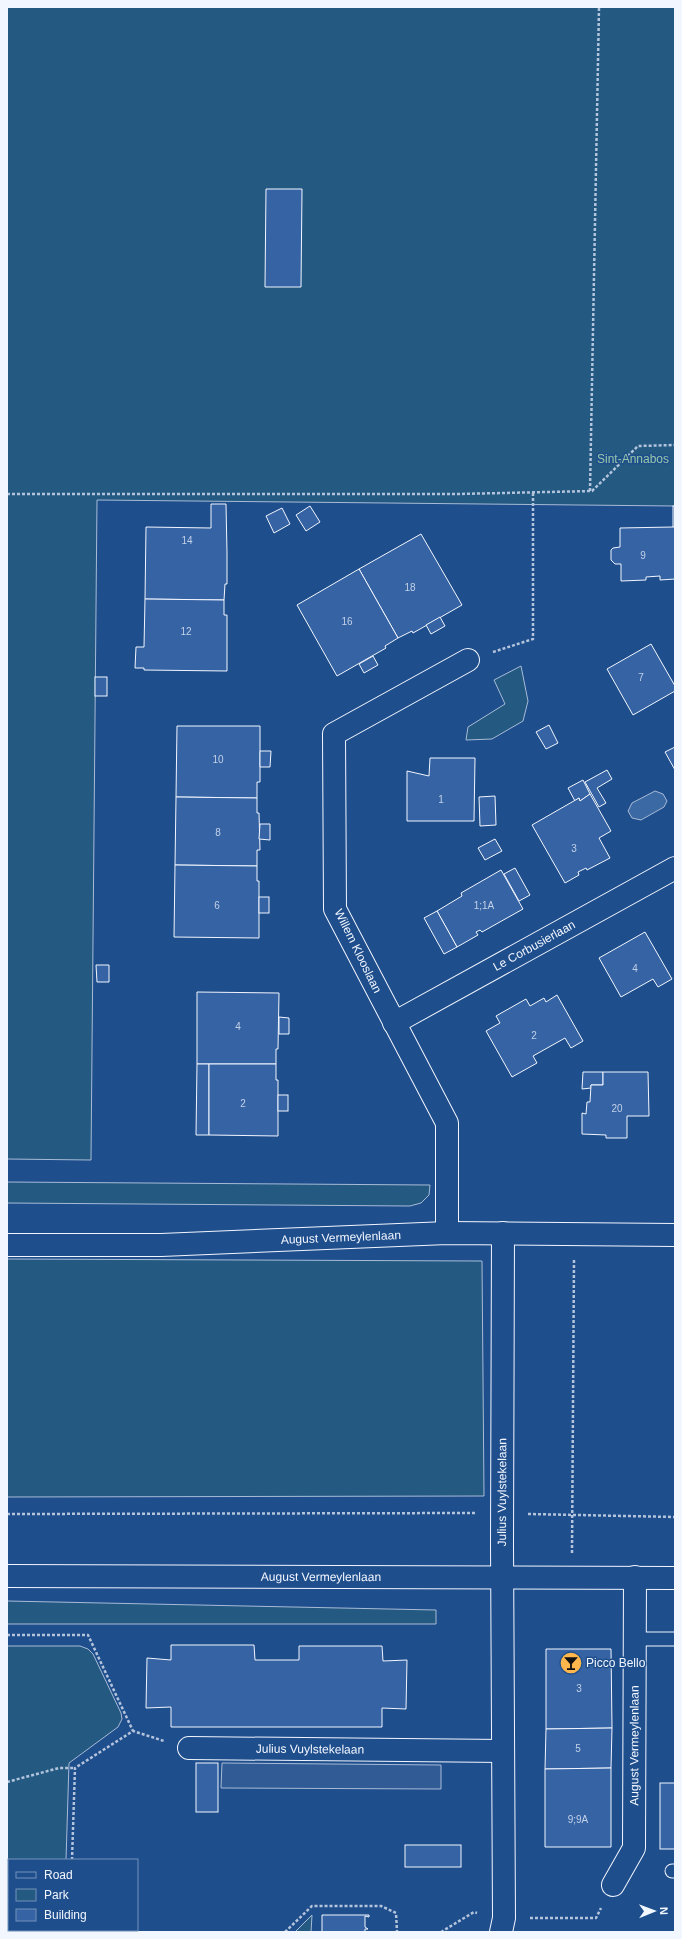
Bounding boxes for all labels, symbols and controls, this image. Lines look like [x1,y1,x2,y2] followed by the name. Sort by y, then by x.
[597,452,669,466] park label: Sint-Annabos
[181,535,193,546] house number: 14
[640,550,646,561] house number: 9
[404,582,416,593] house number: 18
[341,616,353,627] house number: 16
[180,626,192,637] house number: 12
[638,672,644,683] house number: 7
[212,754,224,765] house number: 10
[438,794,444,805] house number: 1
[215,827,221,838] house number: 8
[571,843,577,854] house number: 3
[214,900,220,911] house number: 6
[474,900,495,911] house number: 1;1A
[332,907,384,995] street label: Willem Klooslaan
[491,917,578,974] street label: Le Corbusierlaan
[632,963,638,974] house number: 4
[235,1021,241,1032] house number: 4
[531,1030,537,1041] house number: 2
[240,1098,246,1109] house number: 2
[611,1103,623,1114] house number: 20
[280,1228,401,1247] street label: August Vermeylenlaan
[495,1438,509,1547] street label: Julius Vuylstekelaan
[261,1570,381,1584] street label: August Vermeylenlaan
[558,1650,584,1676] bar icon: Picco Bello
[586,1656,646,1670] place label: Picco Bello
[576,1683,582,1694] house number: 3
[627,1685,642,1806] street label: August Vermeylenlaan
[256,1742,364,1757] street label: Julius Vuylstekelaan
[575,1743,581,1754] house number: 5
[568,1814,589,1825] house number: 9;9A
[8,1859,138,1931] legend
[44,1868,73,1882] text: Road
[44,1888,70,1902] text: Park
[634,1891,674,1931] north arrow
[658,1907,670,1915] text: N
[44,1908,87,1922] text: Building

